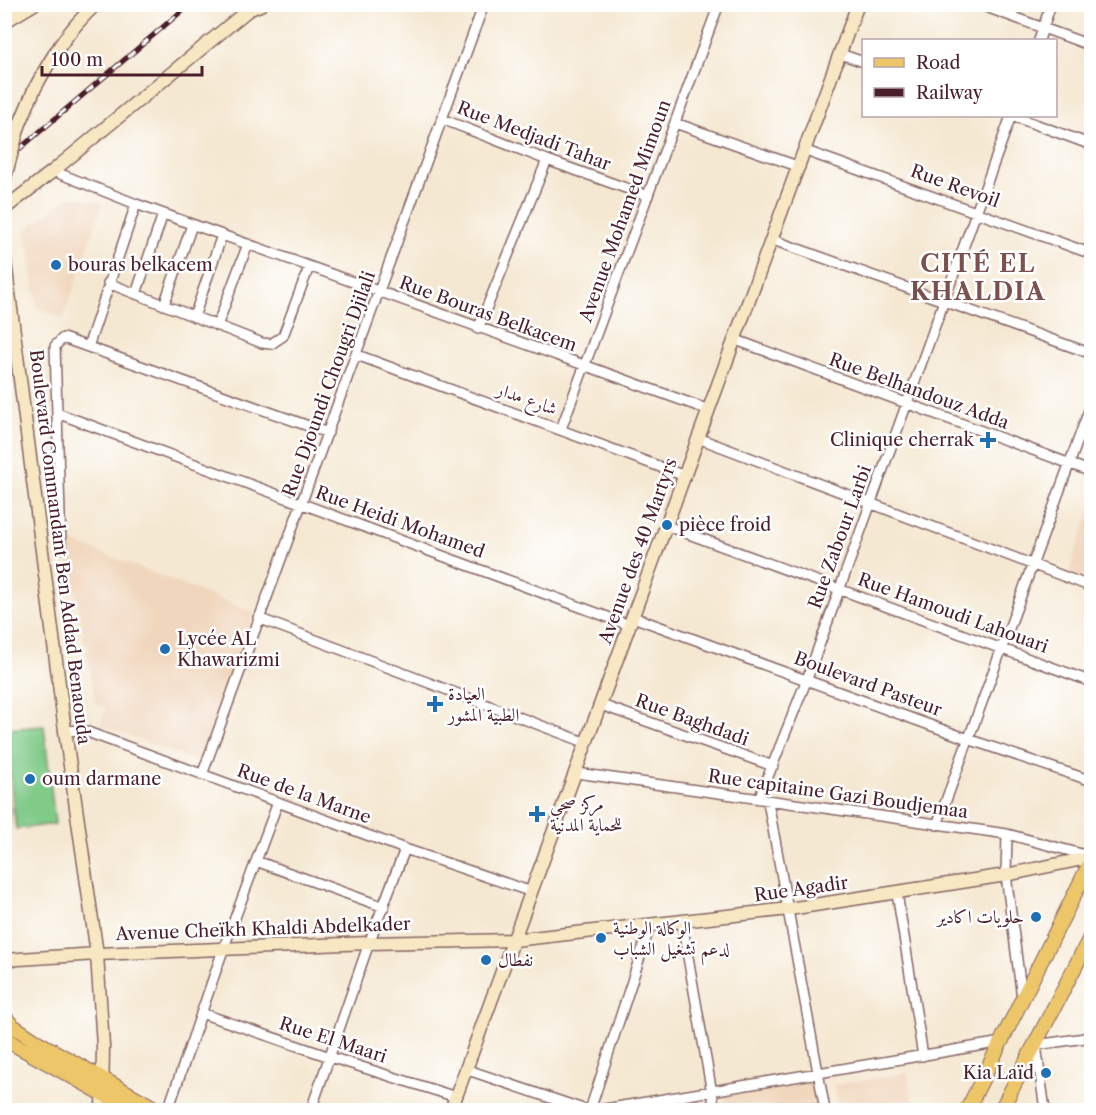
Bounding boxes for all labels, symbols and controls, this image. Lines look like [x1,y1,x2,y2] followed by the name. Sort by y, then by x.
[42,39,202,77] scale bar
[862,39,1057,117] legend
[51,49,103,71] text: 100 m
[916,52,961,74] text: Road
[916,82,984,104] text: Railway
[454,97,614,176] street label: Rue Medjadi Tahar
[574,97,675,326] street label: Avenue Mohamed Mimoun
[908,160,1002,212] street label: Rue Revoil
[910,249,1046,306] district label: CITÉ EL KHALDIA
[68,254,213,276] place label: bouras belkacem
[49,258,63,272] marker: bouras belkacem
[278,267,380,500] street label: Rue Djoundi Chougri Djilali
[396,272,580,356] street label: Rue Bouras Belkacem
[25,348,95,746] street label: Boulevard Commandant Ben Addad Benaouda
[826,348,1013,434] street label: Rue Belhandouz Adda
[491,377,560,424] street label: شارع مدار
[830,429,976,451] place label: Clinique cherrak
[979,431,997,449] marker: Clinique cherrak
[594,455,682,648] street label: Avenue des 40 Martyrs
[804,462,876,612] street label: Rue Zabour Larbi
[312,481,488,563] street label: Rue Heidi Mohamed
[679,514,771,536] place label: pièce froid
[660,518,674,532] marker: pièce froid
[855,568,1052,658] street label: Rue Hamoudi Lahouari
[177,628,280,671] place label: Lycée AL Khawarizmi
[158,642,172,656] marker: Lycée AL Khawarizmi
[791,647,945,721] street label: Boulevard Pasteur
[446,683,519,726] place label: العيادة الطبية المشور
[632,689,752,751] street label: Rue Baghdadi
[426,695,444,713] marker: العيادة الطبية المشور
[234,760,374,828] street label: Rue de la Marne
[707,765,970,823] street label: Rue capitaine Gazi Boudjemaa
[42,768,161,790] place label: oum darmane
[23,772,37,786] marker: oum darmane
[550,793,622,836] place label: مركز صحي للحماية المدنية
[528,805,546,823] marker: مركز صحي للحماية المدنية
[753,871,850,906] street label: Rue Agadir
[935,906,1024,928] place label: حلويات اكادير
[1029,910,1043,924] marker: حلويات اكادير
[114,913,411,945] street label: Avenue Cheïkh Khaldi Abdelkader
[613,917,730,966] place label: الوكالة الوطنية لدعم تشغيل الشباب
[594,931,608,945] marker: الوكالة الوطنية لدعم تشغيل الشباب
[498,949,533,971] place label: نفطال
[479,953,493,967] marker: نفطال
[276,1012,390,1068] street label: Rue El Maari
[963,1062,1034,1084] place label: Kia Laïd
[1039,1066,1053,1080] marker: Kia Laïd

